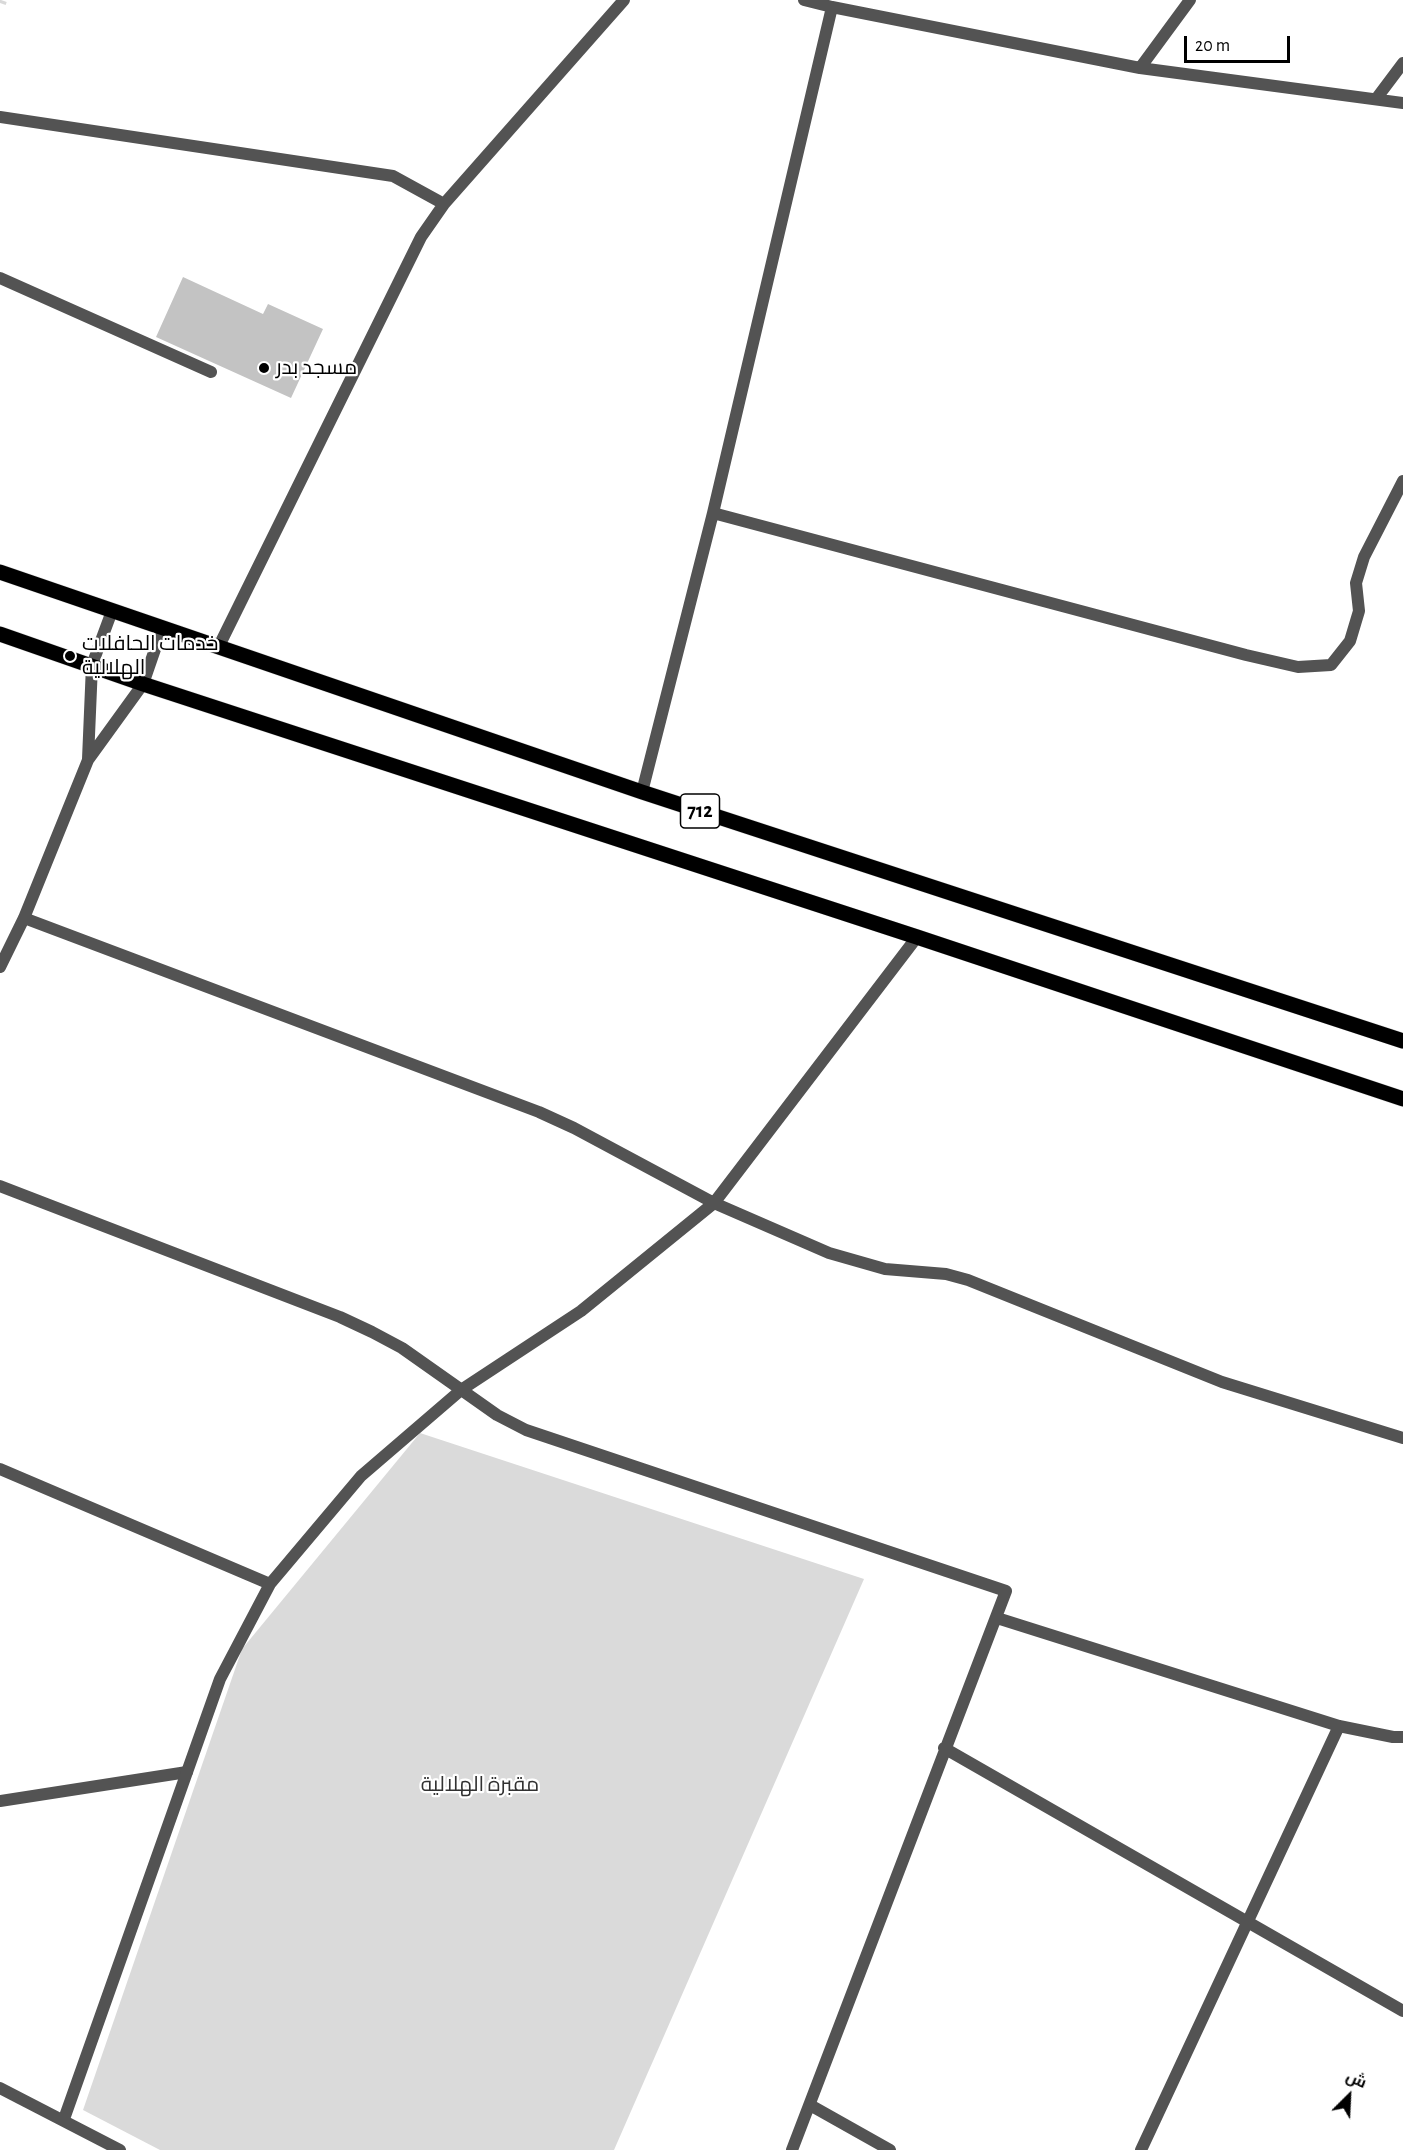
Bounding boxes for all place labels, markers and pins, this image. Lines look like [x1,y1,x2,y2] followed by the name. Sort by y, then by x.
[276,355,357,381] place label: مسجد بدر
[257,361,271,375] marker: مسجد بدر
[82,631,218,681] place label: خدمات الحافلات الهلالية
[63,649,77,663] marker: خدمات الحافلات الهلالية

